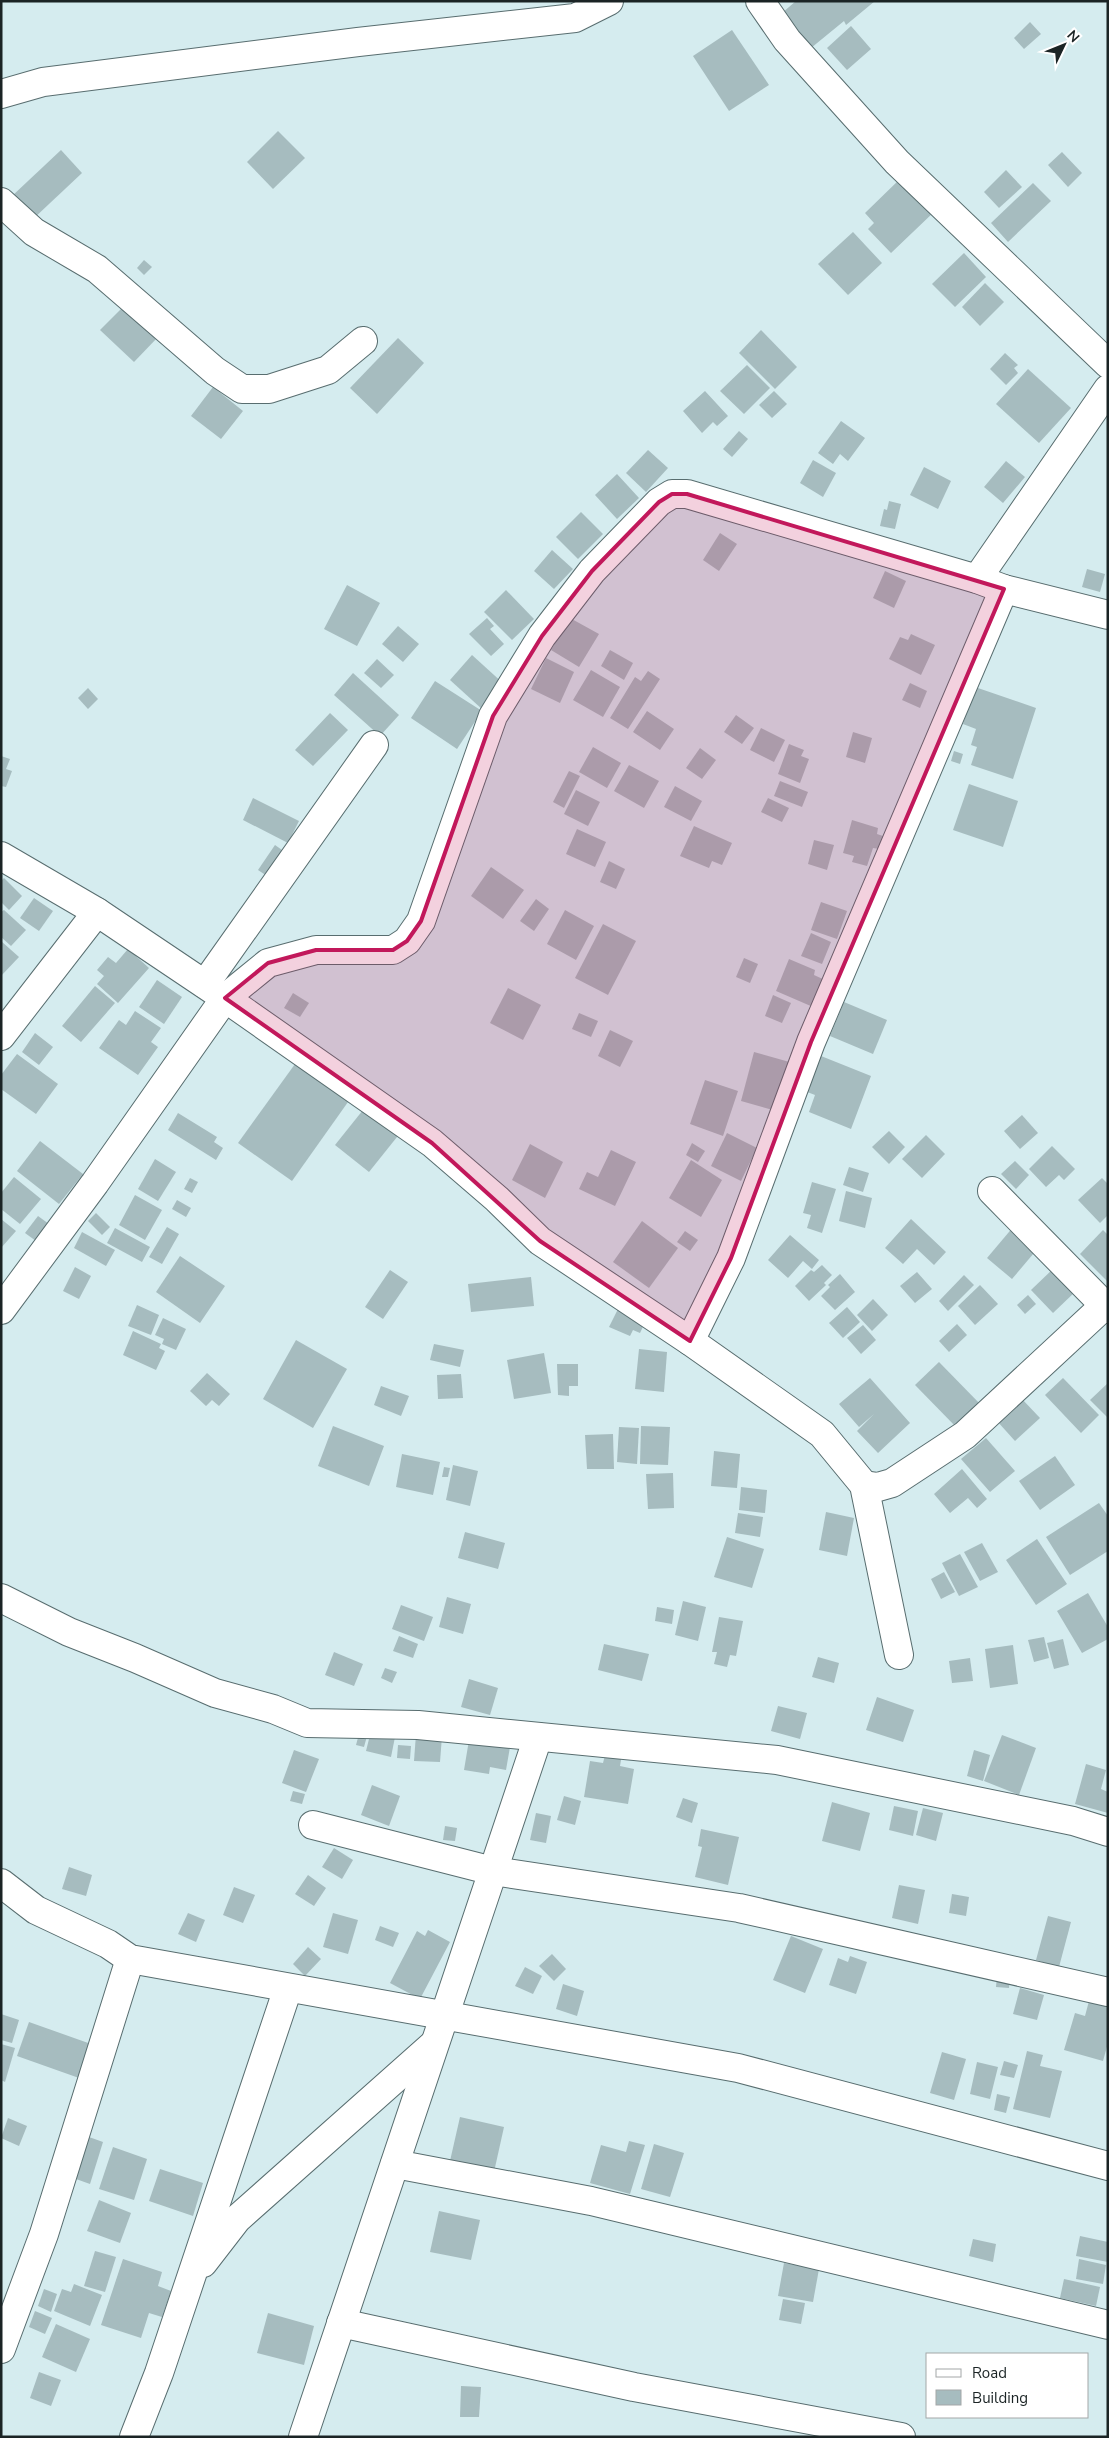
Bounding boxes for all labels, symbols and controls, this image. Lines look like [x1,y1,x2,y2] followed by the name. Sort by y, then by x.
[1039,20,1089,70] north arrow
[1063,26,1084,47] text: N
[926,2353,1089,2418] legend
[972,2363,1007,2383] text: Road
[972,2388,1028,2408] text: Building

